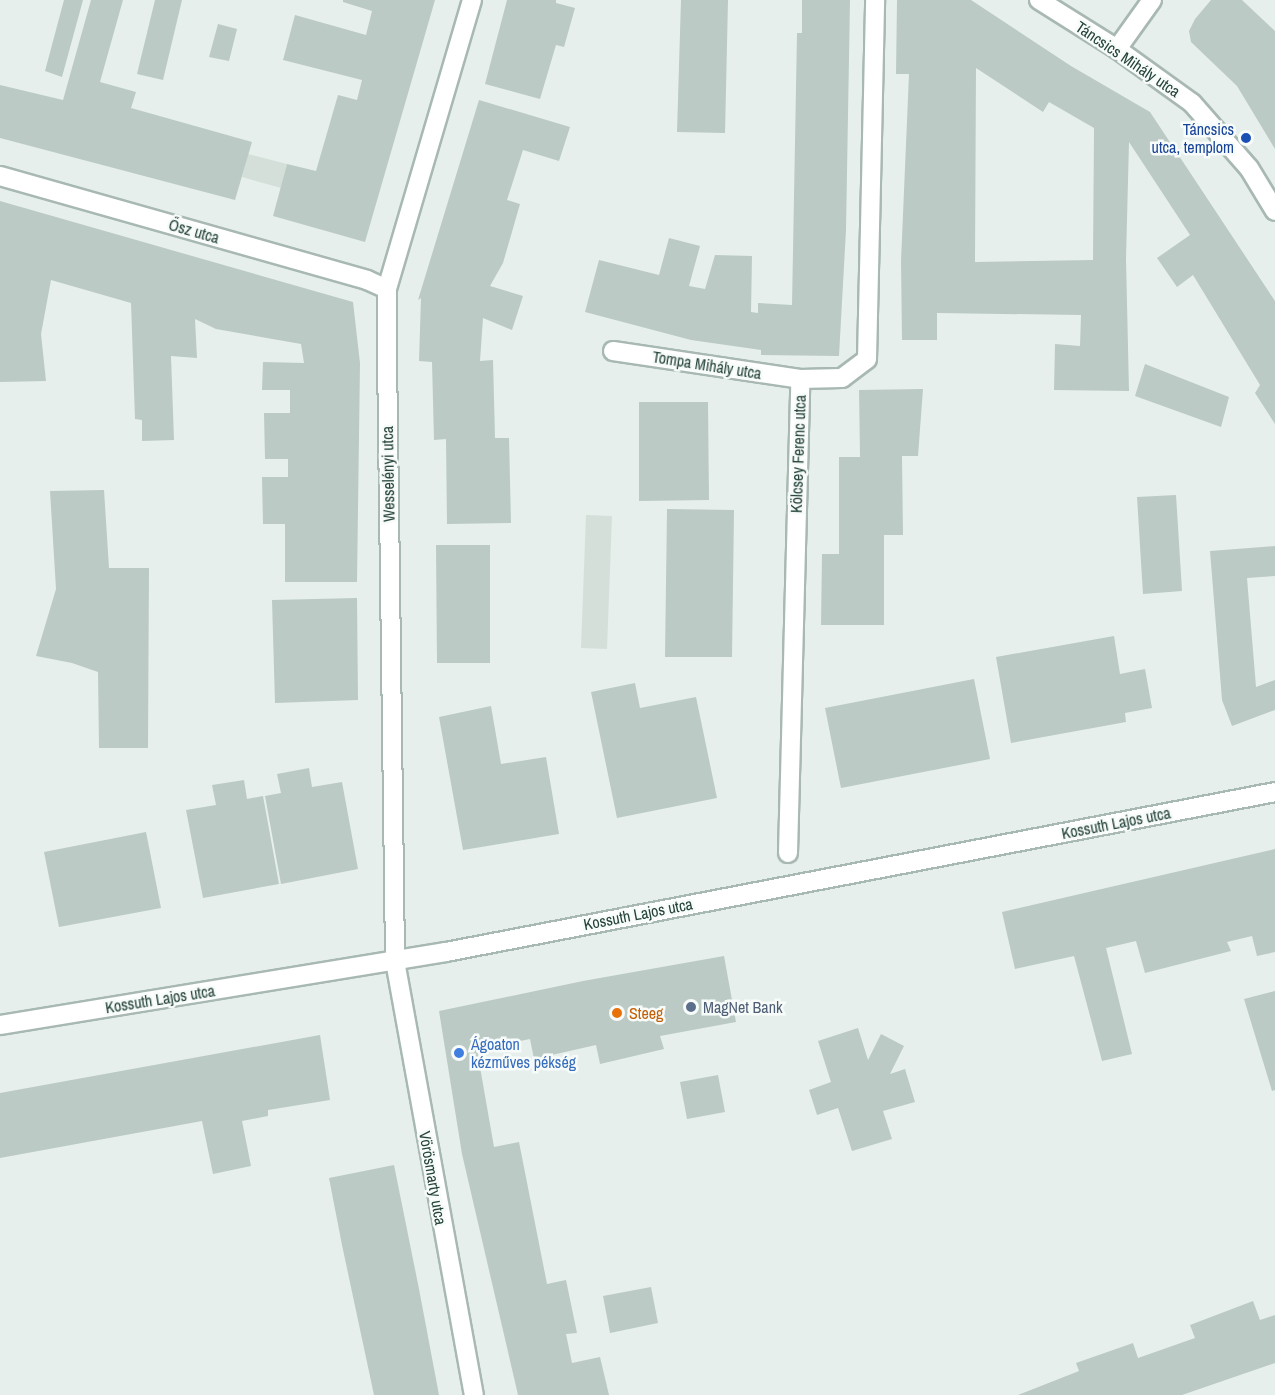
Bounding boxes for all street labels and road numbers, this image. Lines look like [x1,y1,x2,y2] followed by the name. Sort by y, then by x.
[1072,17,1184,101] street label: Táncsics Mihály utca
[166,215,222,247] street label: Ősz utca
[651,347,763,383] street label: Tompa Mihály utca
[786,395,810,513] street label: Kölcsey Ferenc utca
[378,426,398,522] street label: Wesselényi utca
[1060,803,1172,843] street label: Kossuth Lajos utca
[582,894,694,934] street label: Kossuth Lajos utca
[104,981,216,1017] street label: Kossuth Lajos utca
[415,1130,451,1226] street label: Vörösmarty utca

